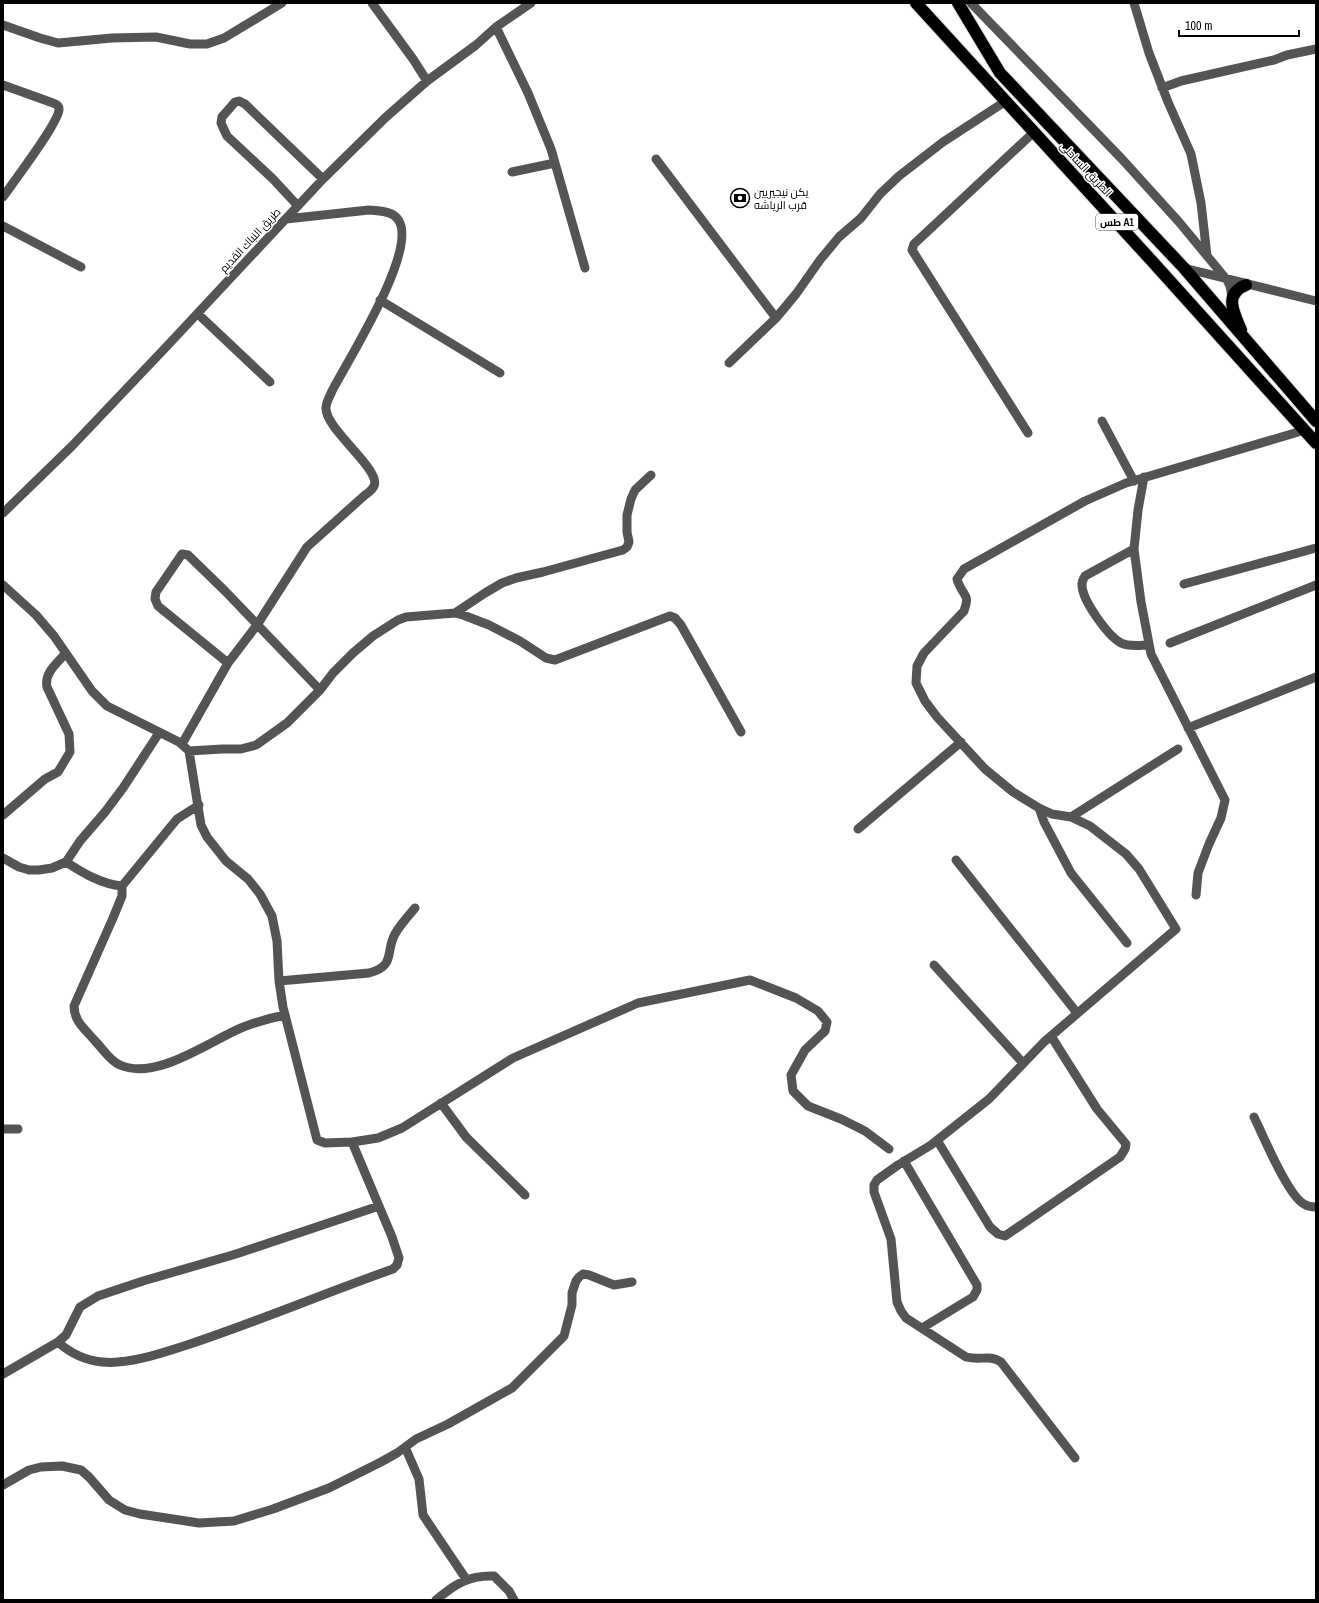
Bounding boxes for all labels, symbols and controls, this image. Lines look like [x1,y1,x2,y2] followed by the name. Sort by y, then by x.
[1179,12,1299,38] scale bar
[1185,18,1212,34] text: 100 m
[1057,139,1115,199] street label: الطريق الساحلى
[754,185,809,212] place label: يكن نيجيريين قرب الرياشه
[729,187,751,209] bank icon: يكن نيجيريين قرب الرياشه
[216,205,284,276] street label: طريق النباك القديم
[1096,214,1138,230] road number: طس A1

